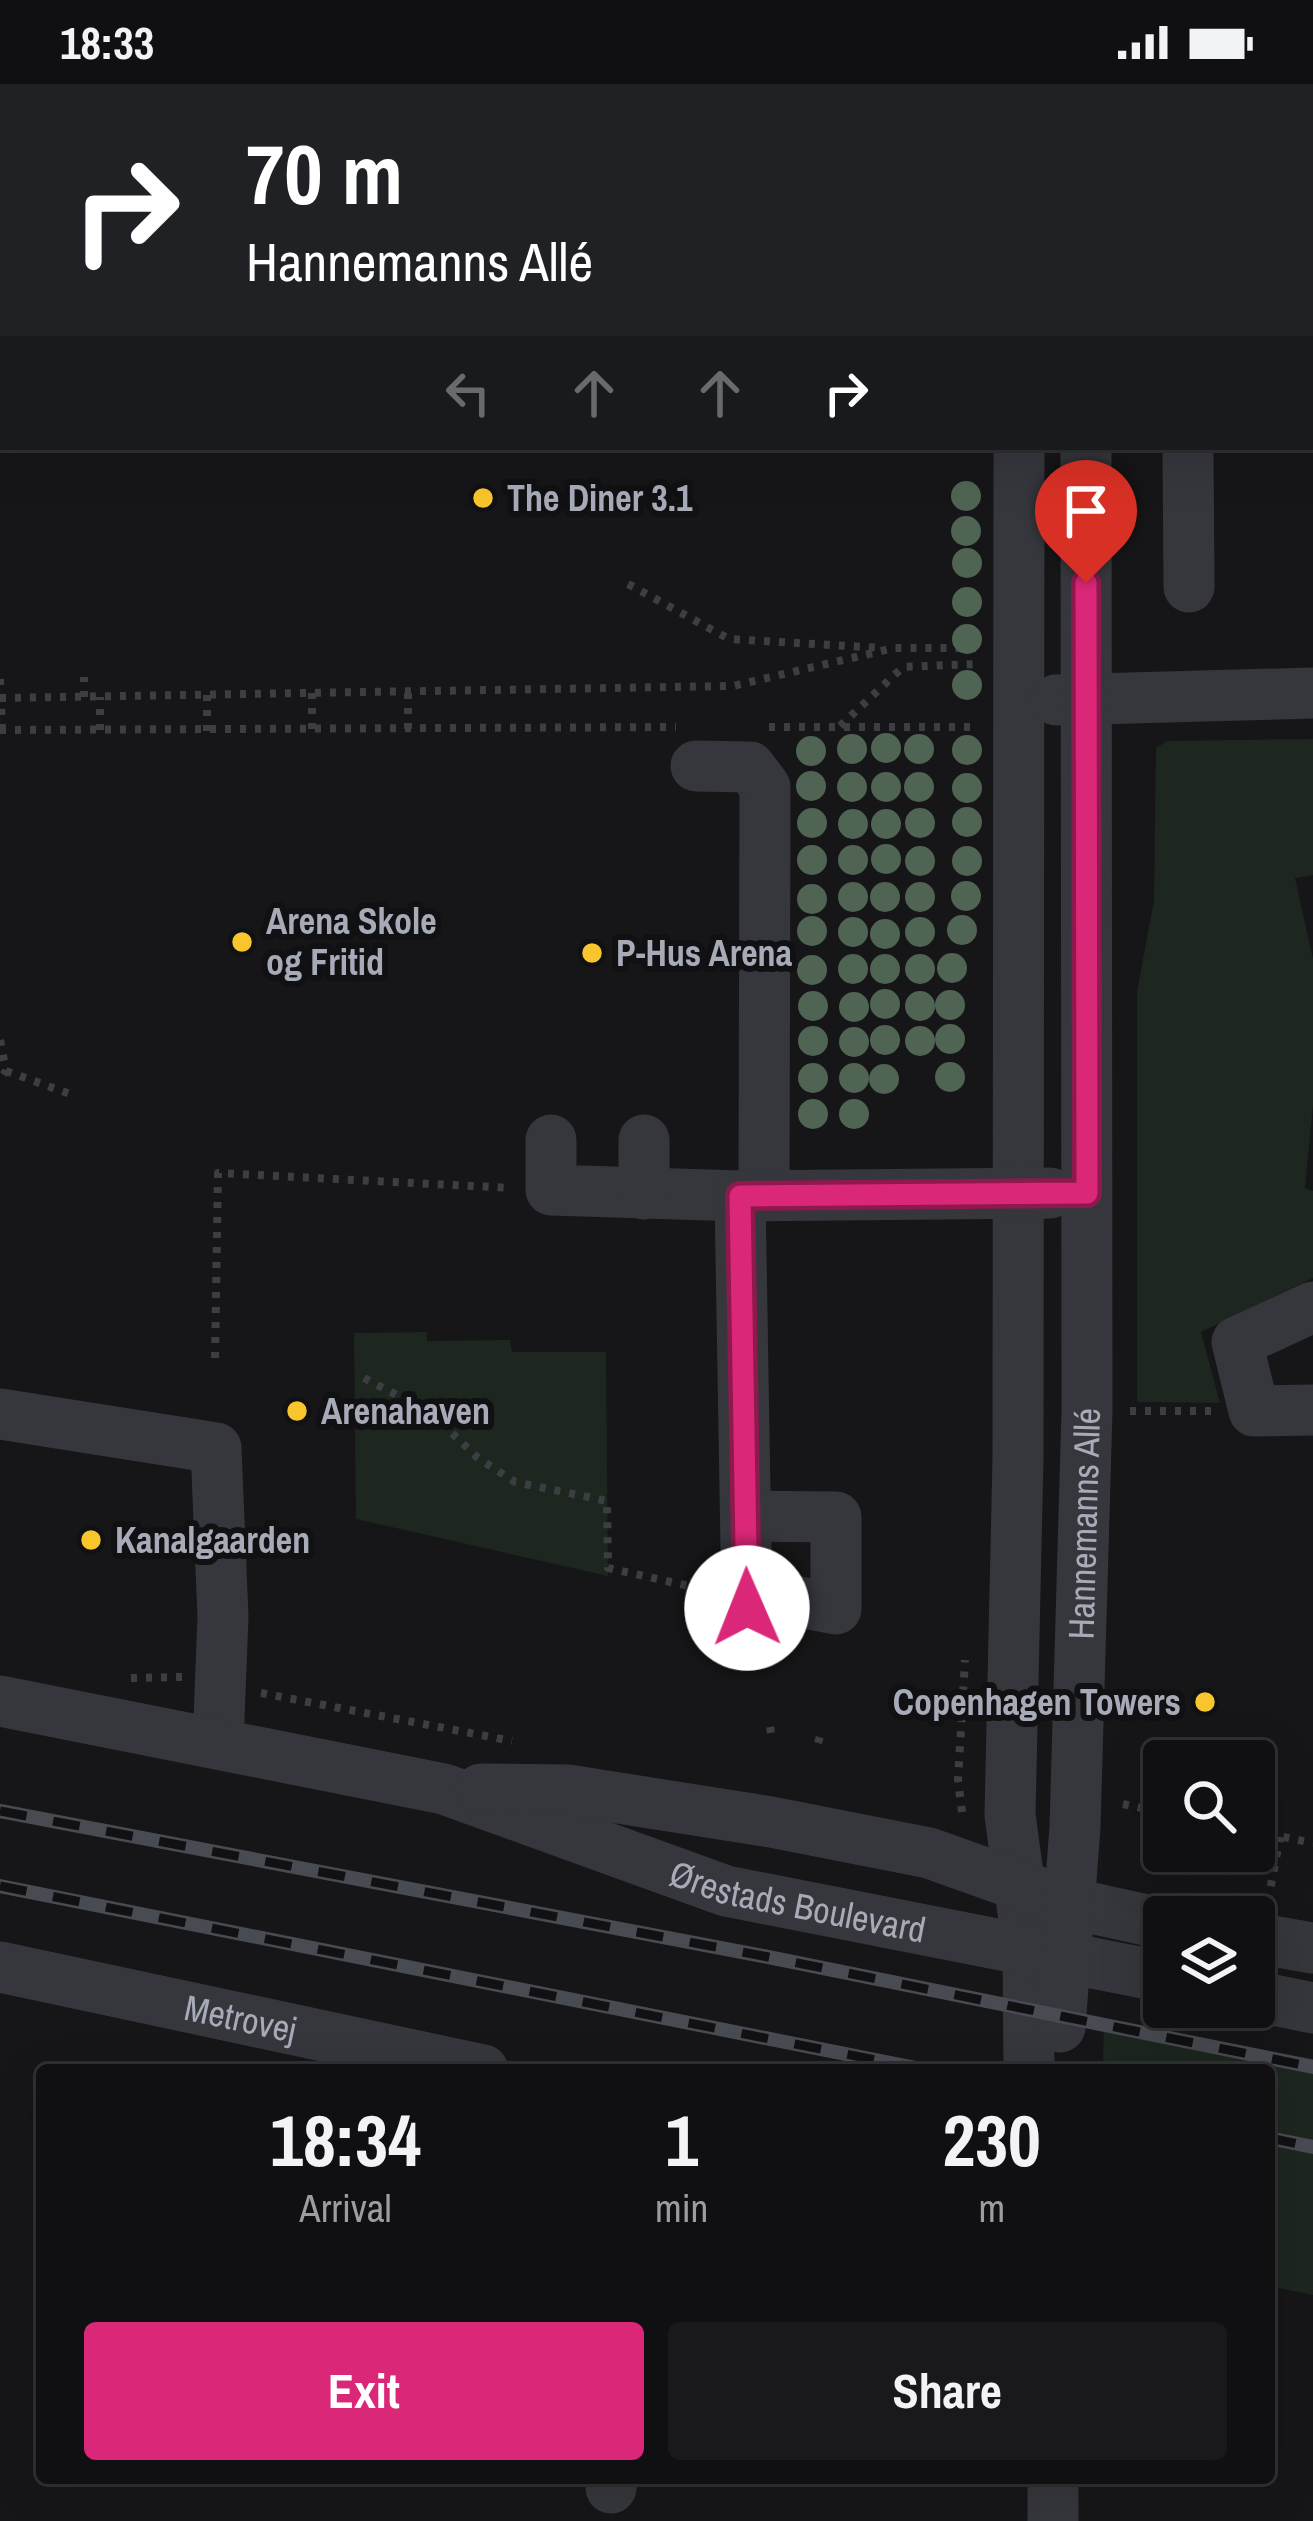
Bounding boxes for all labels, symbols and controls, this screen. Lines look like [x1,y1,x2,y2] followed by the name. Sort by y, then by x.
[60,12,154,73] text: 18:33
[246,117,403,230] text: 70 m
[48,132,204,288] icon: right
[246,225,593,298] text: Hannemanns Allé
[435,360,501,426] icon: left
[561,360,627,426] icon: ahead
[687,360,753,426] icon: ahead
[813,360,879,426] icon: right
[1035,460,1137,583] pin
[507,474,693,522] place label: The Diner 3.1
[1053,478,1119,544] icon: arrive
[470,485,496,511] marker: The Diner 3.1
[266,897,437,986] place label: Arena Skole og Fritid
[229,929,255,955] marker: Arena Skole og Fritid
[616,929,793,977] place label: P-Hus Arena
[579,940,605,966] marker: P-Hus Arena
[321,1387,490,1435] place label: Arenahaven
[284,1398,310,1424] marker: Arenahaven
[1056,1407,1111,1640] street label: Hannemanns Allé
[115,1516,310,1564] place label: Kanalgaarden
[78,1527,104,1553] marker: Kanalgaarden
[684,1545,810,1671] position arrow
[893,1678,1181,1726] place label: Copenhagen Towers
[1192,1689,1218,1715] marker: Copenhagen Towers
[1143,1740,1275,2028] map controls
[1143,1740,1275,1872] button: search
[663,1849,930,1954] street label: Ørestads Boulevard
[1143,1896,1275,2028] button: layers
[180,1983,301,2054] street label: Metrovej
[270,2091,421,2188] text: 18:34
[665,2091,698,2188] text: 1
[942,2091,1041,2188] text: 230
[299,2182,392,2234] text: Arrival
[655,2182,708,2234] text: min
[978,2182,1005,2234] text: m
[84,2322,644,2460] button: Exit
[668,2322,1227,2460] button: Share

